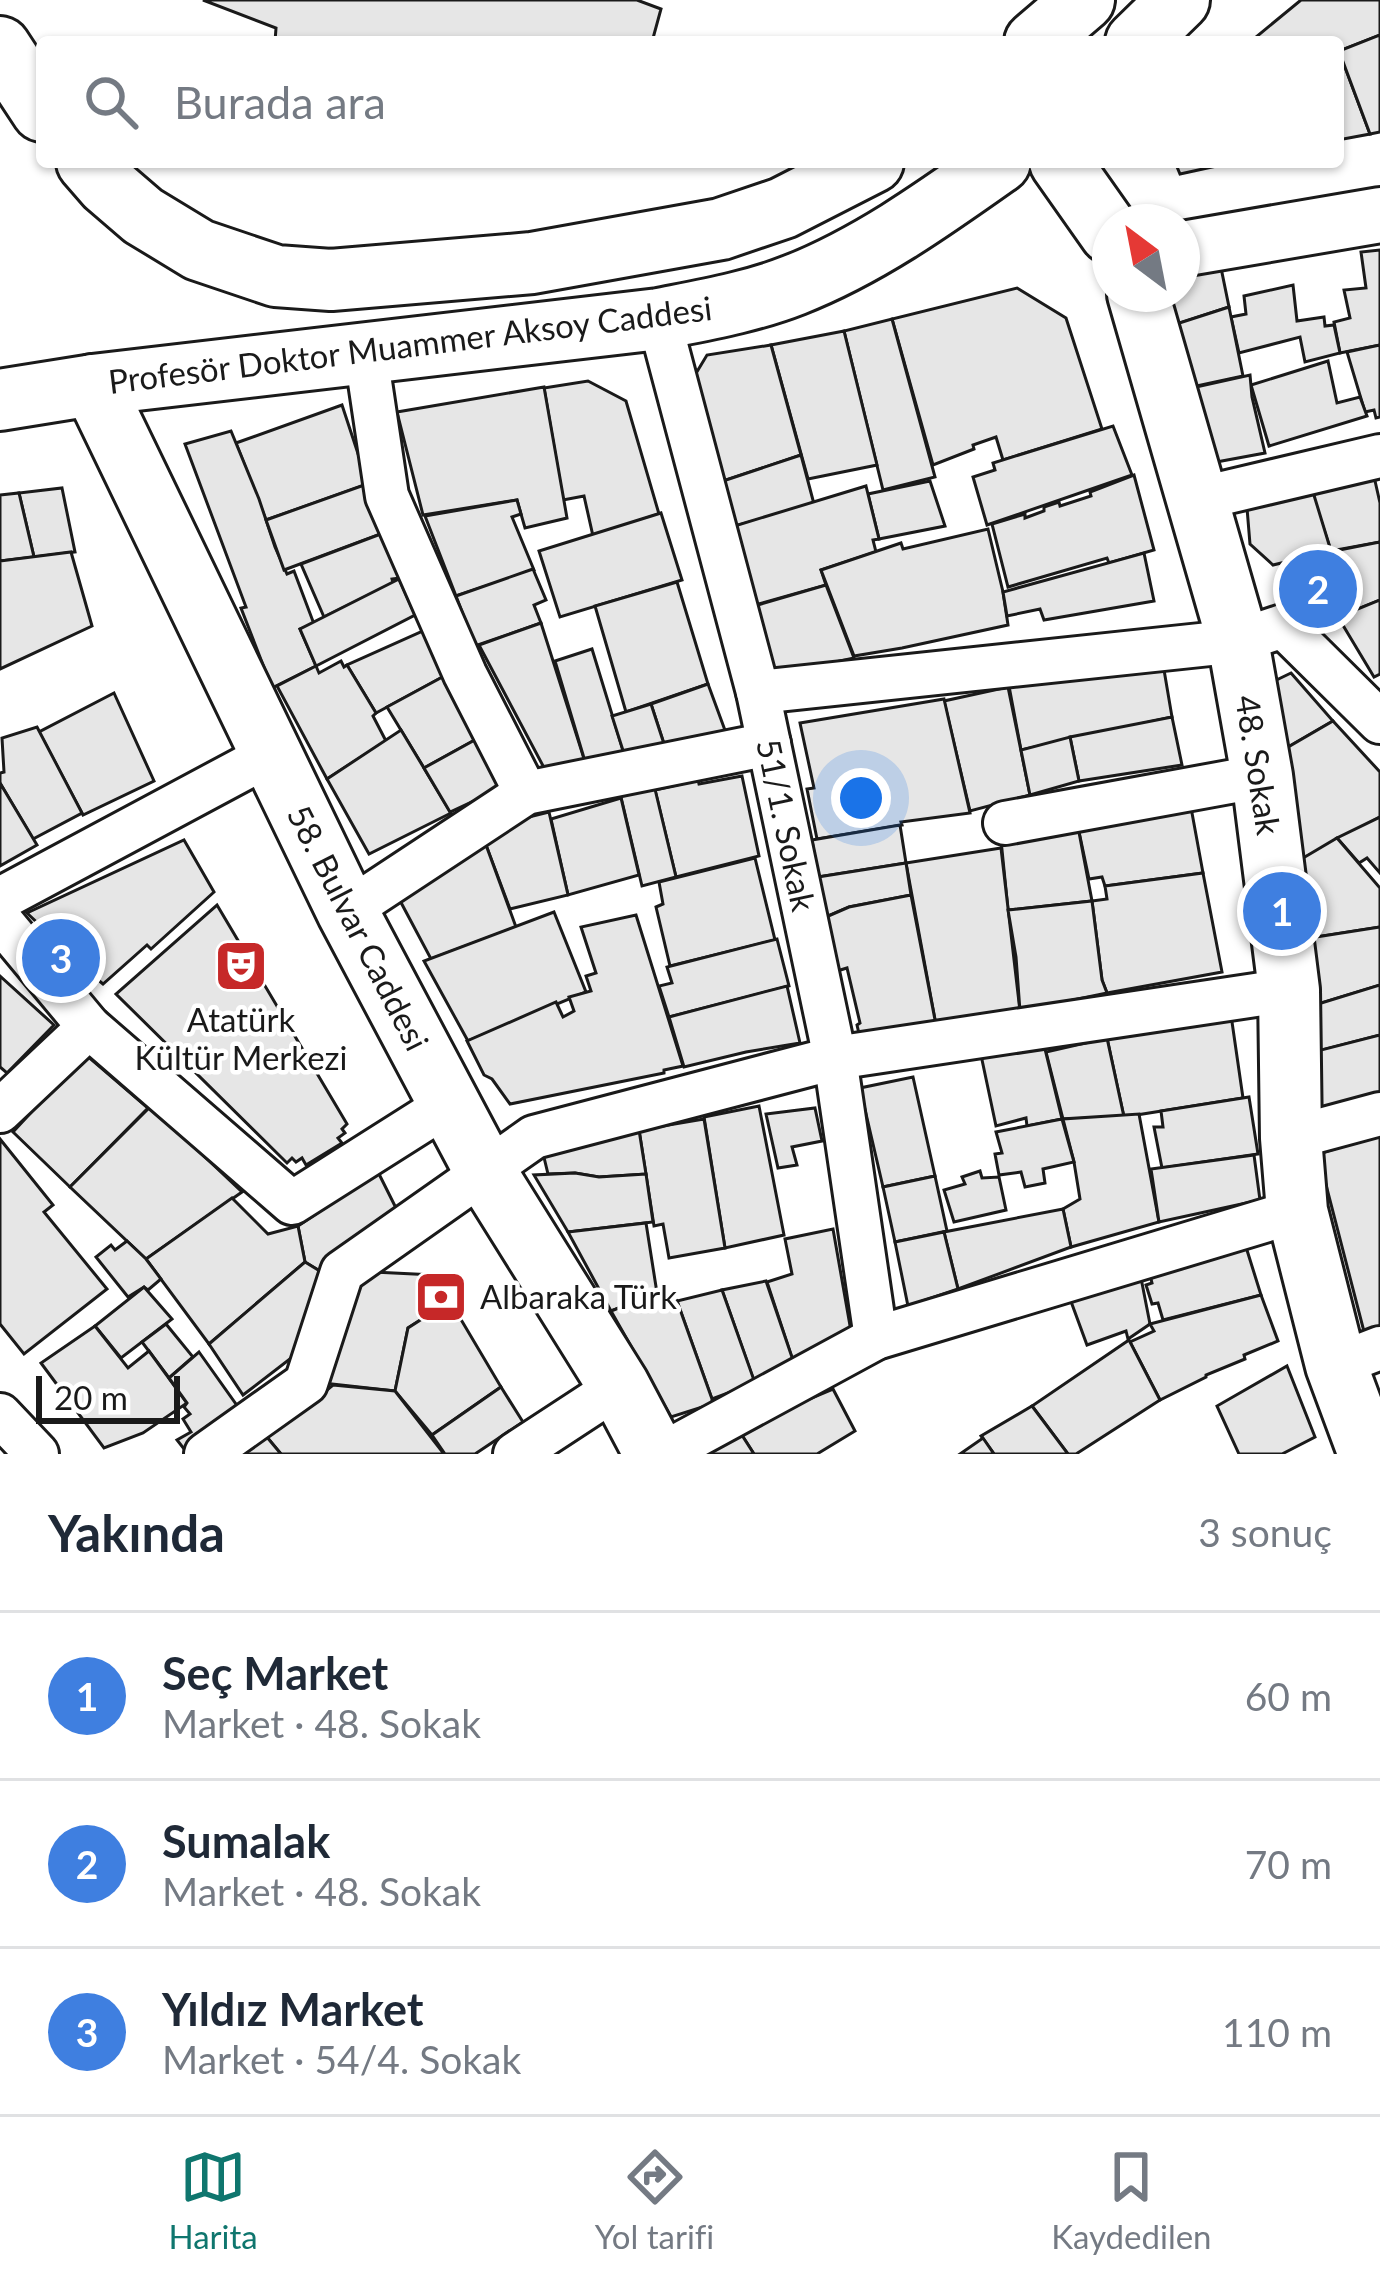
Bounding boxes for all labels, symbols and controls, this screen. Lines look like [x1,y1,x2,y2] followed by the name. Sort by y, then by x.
[36,36,1344,168] search box
[78,69,144,135] icon: search
[174,75,386,129] text: Burada ara
[1092,204,1200,312] north arrow
[106,287,714,401] street label: Profesör Doktor Muammer Aksoy Caddesi
[1279,544,1357,634] pin: 2
[1228,692,1290,838] street label: 48. Sokak
[749,735,825,915] street label: 51/1. Sokak
[831,768,891,828] your location
[280,798,438,1057] street label: 58. Bulvar Caddesi
[1243,866,1321,956] pin: 1
[22,913,100,1003] pin: 3
[213,938,269,994] theatre icon: Atatürk Kültür Merkezi
[135,999,347,1077] place label: Atatürk Kültür Merkezi
[413,1269,469,1325] bank icon: Albaraka Türk
[480,1276,677,1316] place label: Albaraka Türk
[36,1370,180,1423] scale bar
[54,1377,128,1417] text: 20 m
[48,1502,225,1563] text: Yakında
[1198,1509,1332,1555] text: 3 sonuç
[162,1646,388,1700] text: Seç Market
[76,1673,98,1719] text: 1
[1245,1673,1332,1719] text: 60 m
[162,1700,481,1746] text: Market · 48. Sokak
[162,1814,330,1868] text: Sumalak
[76,1841,98,1887] text: 2
[1245,1841,1332,1887] text: 70 m
[162,1868,481,1914] text: Market · 48. Sokak
[162,1982,423,2036] text: Yıldız Market
[76,2009,98,2055] text: 3
[1222,2009,1332,2055] text: 110 m
[162,2036,521,2082] text: Market · 54/4. Sokak
[168,2144,258,2256] tab: Harita
[595,2144,714,2256] tab: Yol tarifi
[1051,2144,1212,2256] tab: Kaydedilen

